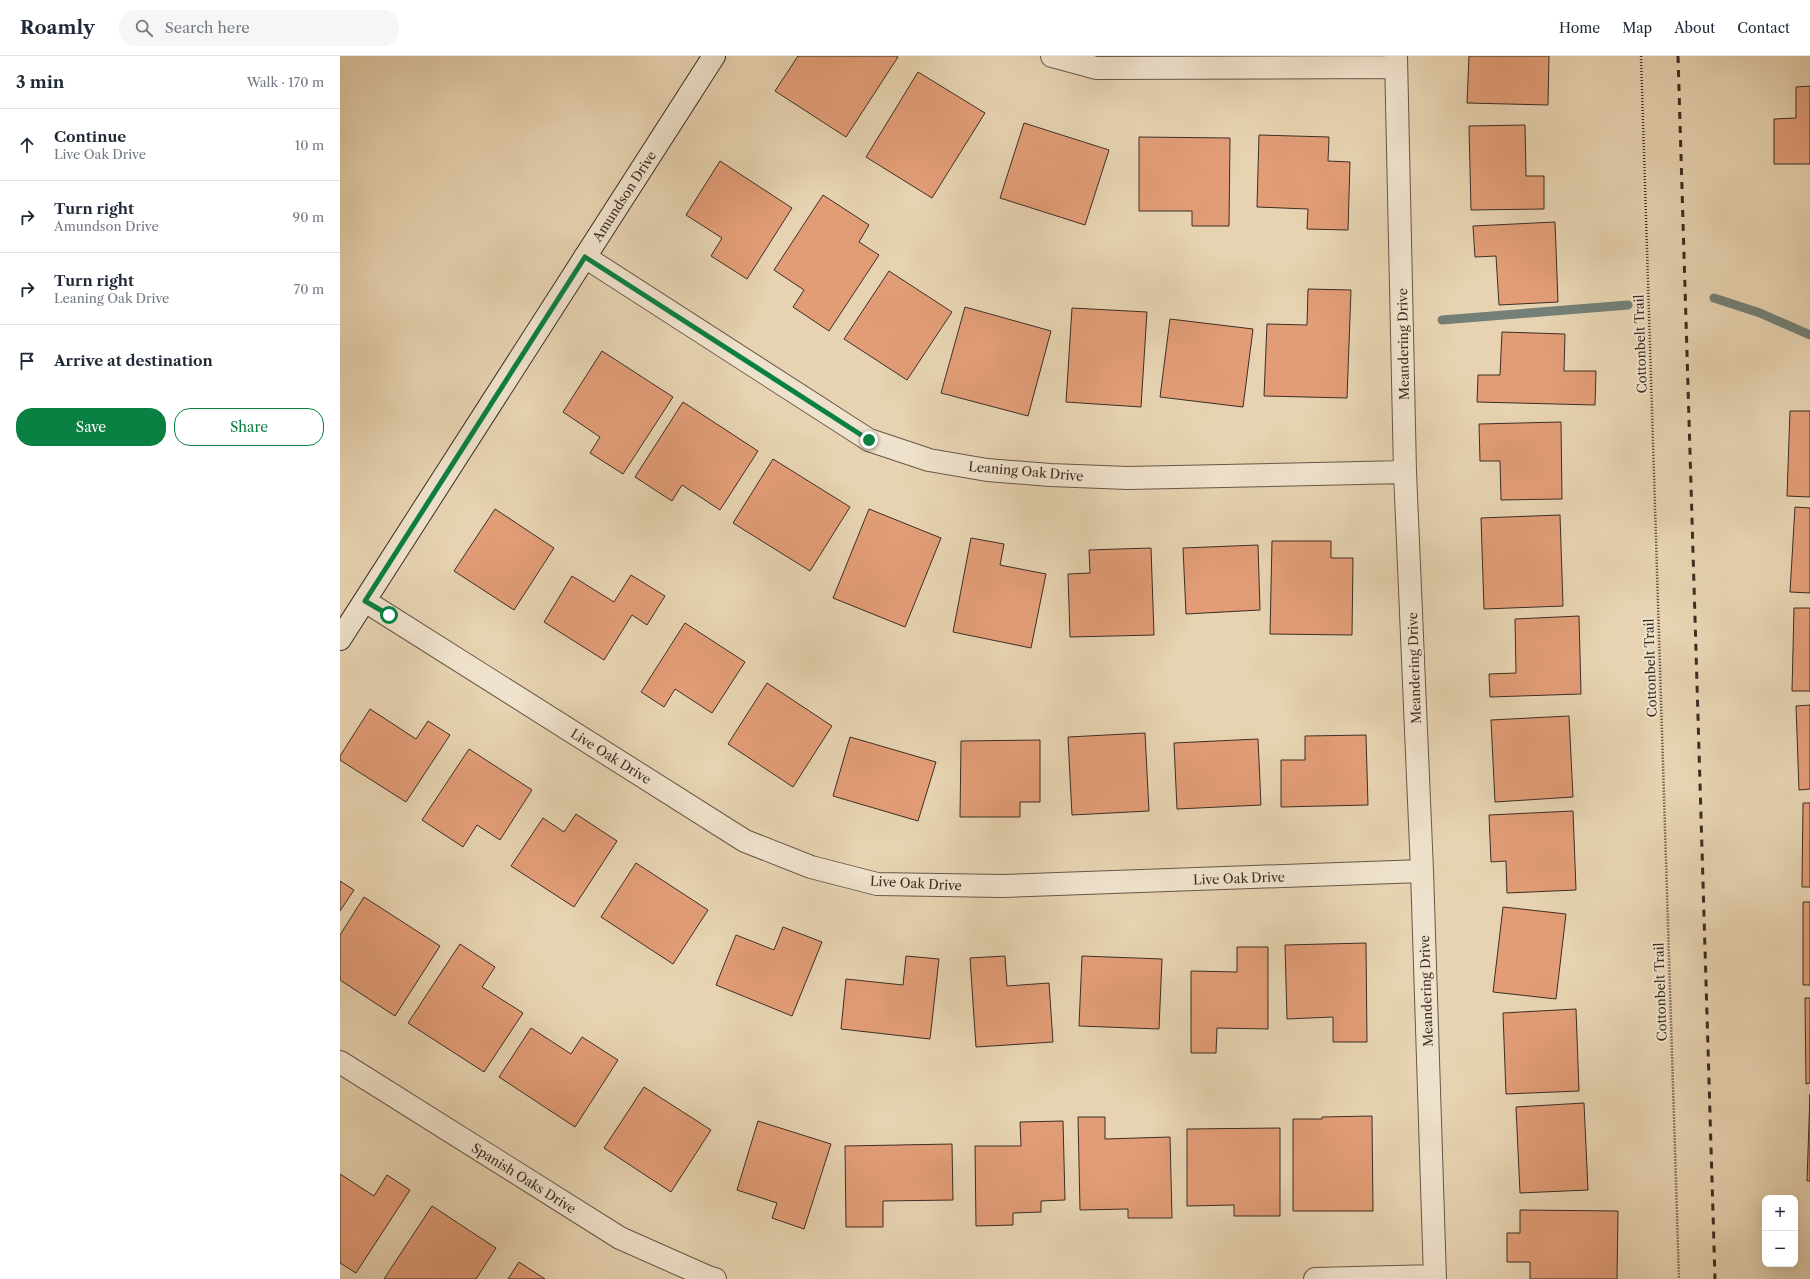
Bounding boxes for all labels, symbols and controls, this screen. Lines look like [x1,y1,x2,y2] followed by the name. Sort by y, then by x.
[119,10,399,46] search box
[20,16,95,39] text: Roamly
[133,17,155,39] icon: search
[165,18,250,37] text: Search here
[1559,19,1600,37] text: Home
[1622,19,1652,37] text: Map
[1674,19,1715,37] text: About
[1737,19,1790,37] text: Contact
[16,72,65,92] text: 3 min
[247,74,324,90] text: Walk · 170 m
[54,127,126,146] text: Continue
[16,134,38,156] icon: ahead
[295,137,324,153] text: 10 m
[54,146,146,162] text: Live Oak Drive
[588,148,659,245] street label: Amundson Drive
[54,199,134,218] text: Turn right
[16,206,38,228] icon: right
[293,209,324,225] text: 90 m
[54,218,159,234] text: Amundson Drive
[54,271,134,290] text: Turn right
[16,278,38,300] icon: right
[294,281,324,297] text: 70 m
[1394,288,1412,400] street label: Meandering Drive
[54,290,169,306] text: Leaning Oak Drive
[1630,294,1650,394] street label: Cottonbelt Trail
[16,350,38,372] icon: arrive
[54,351,213,370] text: Arrive at destination
[16,408,166,446] button: Save
[174,408,324,446] button: Share
[860,431,878,449] route end
[968,458,1084,484] street label: Leaning Oak Drive
[380,606,398,624] route start
[1404,612,1424,724] street label: Meandering Drive
[1640,618,1660,718] street label: Cottonbelt Trail
[568,725,654,787] street label: Live Oak Drive
[1193,868,1285,888] street label: Live Oak Drive
[870,873,962,893] street label: Live Oak Drive
[1416,935,1436,1047] street label: Meandering Drive
[1650,942,1670,1042] street label: Cottonbelt Trail
[469,1139,579,1217] street label: Spanish Oaks Drive
[1762,1195,1798,1267] map controls
[1762,1195,1798,1231] button: +
[1762,1231,1798,1267] button: −

